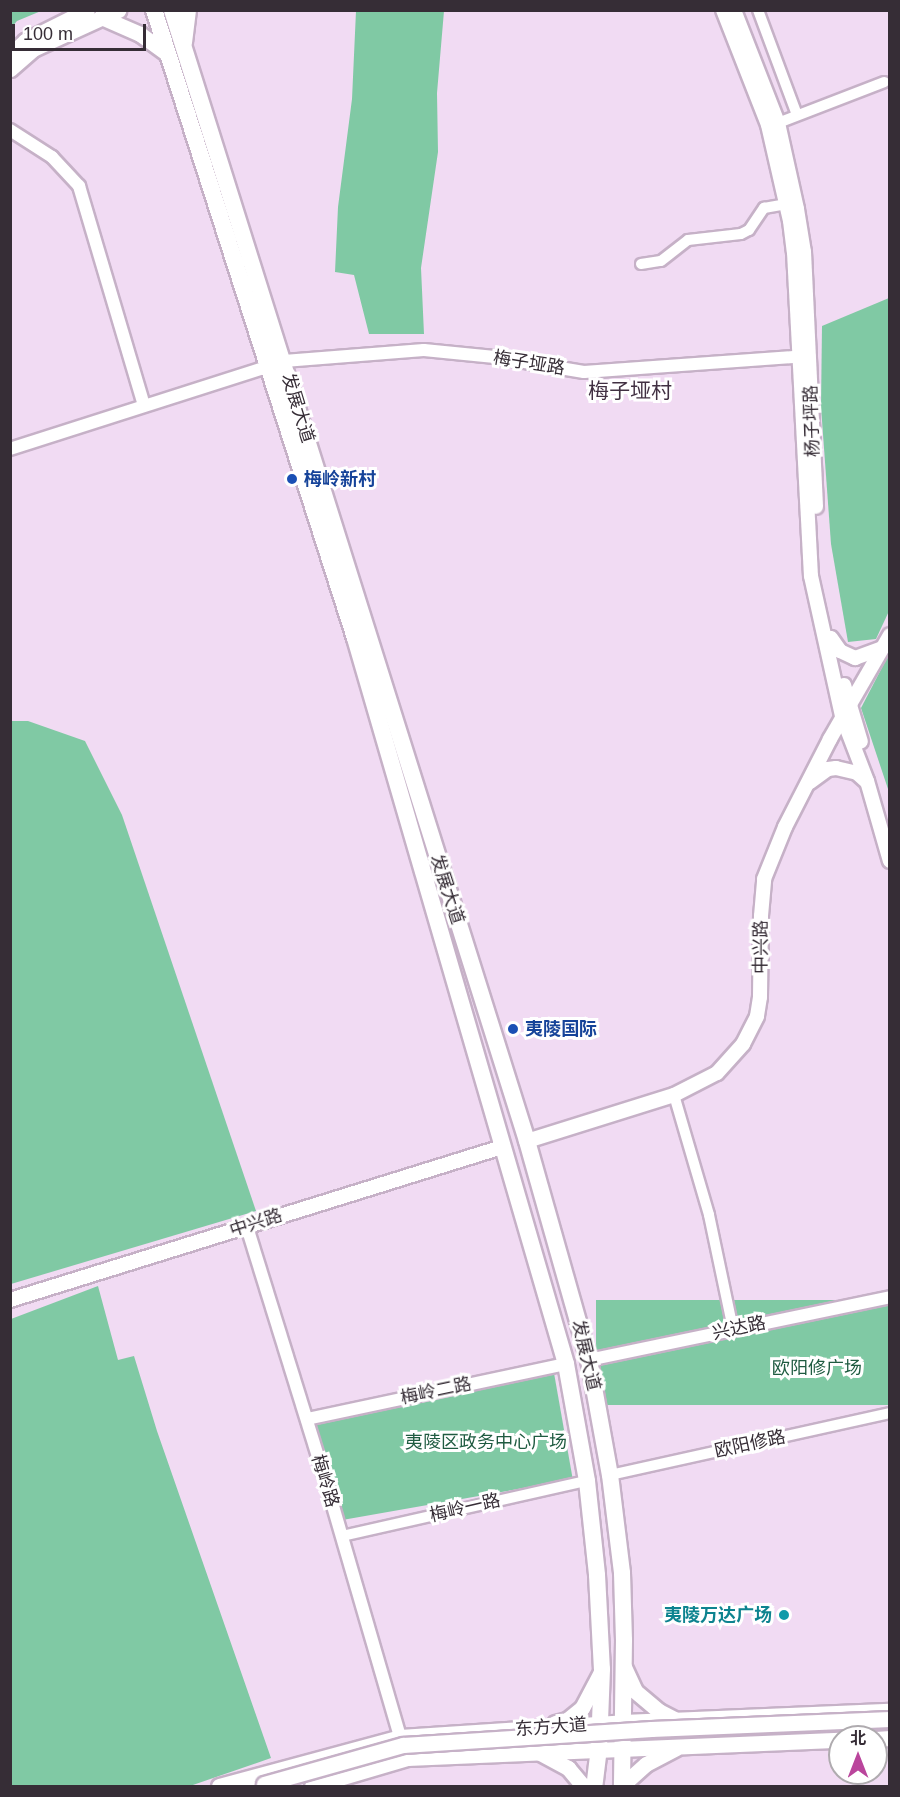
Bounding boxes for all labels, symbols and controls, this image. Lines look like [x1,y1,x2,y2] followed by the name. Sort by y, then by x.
[15,12,148,50] scale bar
[23,24,73,44] text: 100 m
[492,347,566,379] street label: 梅子垭路
[277,370,319,446] street label: 发展大道
[588,378,672,404] district label: 梅子垭村
[800,385,824,457] street label: 杨子坪路
[304,468,376,490] place label: 梅岭新村
[285,472,299,486] marker: 梅岭新村
[426,851,468,927] street label: 发展大道
[750,920,772,974] street label: 中兴路
[525,1018,597,1040] place label: 夷陵国际
[506,1022,520,1036] marker: 夷陵国际
[227,1204,285,1242] street label: 中兴路
[710,1312,768,1344] street label: 兴达路
[567,1317,605,1393] street label: 发展大道
[772,1357,862,1379] park label: 欧阳修广场
[399,1373,473,1409] street label: 梅岭二路
[713,1426,787,1462] street label: 欧阳修路
[405,1431,567,1453] park label: 夷陵区政务中心广场
[307,1452,343,1510] street label: 梅岭路
[427,1489,503,1527] street label: 梅岭一路
[664,1604,772,1626] place label: 夷陵万达广场
[777,1608,791,1622] marker: 夷陵万达广场
[514,1714,588,1740] street label: 东方大道
[828,1725,888,1785] north arrow
[850,1730,866,1747] text: 北

